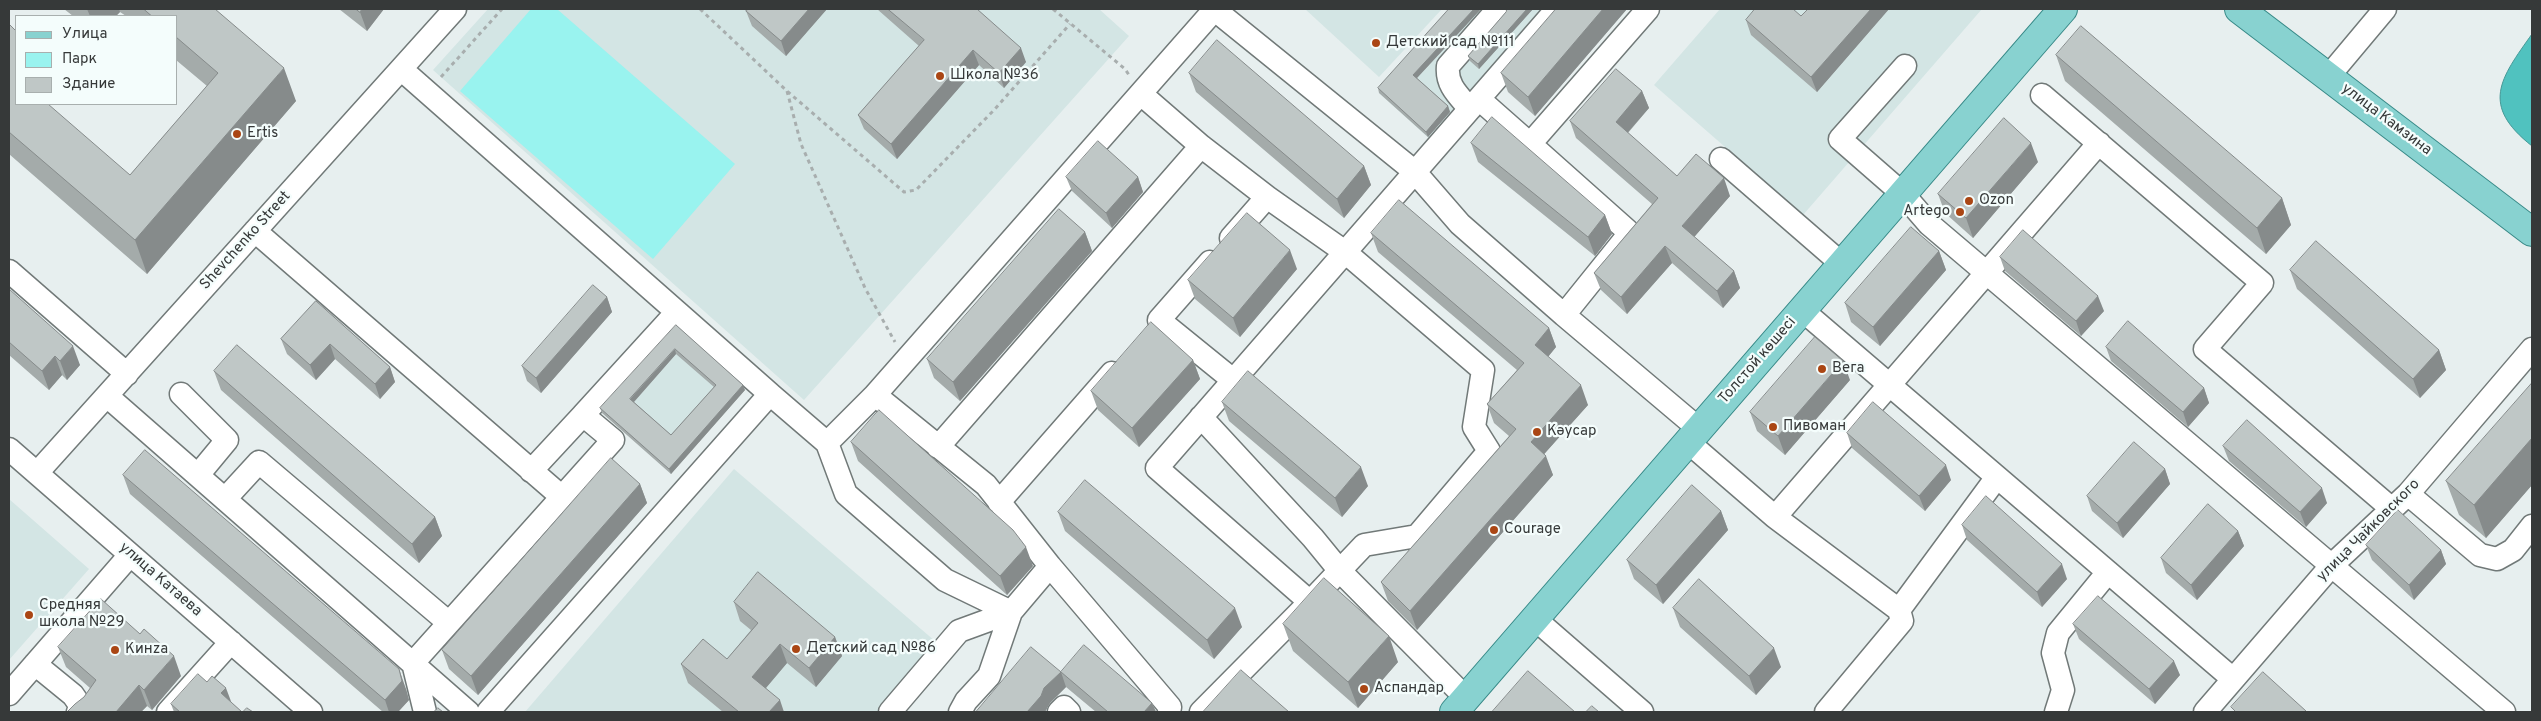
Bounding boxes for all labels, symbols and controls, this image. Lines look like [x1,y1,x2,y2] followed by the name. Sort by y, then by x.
[15,15,178,105] legend
[62,25,107,44] text: Улица
[1386,34,1515,52] place label: Детский сад №111
[1370,37,1382,49] marker: Детский сад №111
[62,50,97,69] text: Парк
[950,67,1039,85] place label: Школа №36
[934,70,946,82] marker: Школа №36
[62,75,115,94] text: Здание
[2337,80,2435,160] street label: улица Камзина
[247,125,278,143] place label: Ertis
[231,128,243,140] marker: Ertis
[197,188,295,294] street label: Shevchenko Street
[1979,192,2014,210] place label: Ozon
[1963,195,1975,207] marker: Ozon
[1903,203,1950,221] place label: Artego
[1954,206,1966,218] marker: Artego
[1715,314,1801,408] street label: Толстой көшесі
[1832,360,1864,378] place label: Вега
[1816,363,1828,375] marker: Вега
[1783,418,1846,436] place label: Пивоман
[1767,421,1779,433] marker: Пивоман
[1547,423,1597,441] place label: Кәусар
[1531,426,1543,438] marker: Кәусар
[2314,476,2424,586] street label: улица Чайковского
[1504,521,1561,539] place label: Courage
[1488,524,1500,536] marker: Courage
[115,539,205,621] street label: улица Катаева
[39,597,124,632] place label: Средняя школа №29
[23,609,35,621] marker: Средняя школа №29
[806,640,936,658] place label: Детский сад №86
[125,641,168,659] place label: Кинzа
[790,643,802,655] marker: Детский сад №86
[109,644,121,656] marker: Кинzа
[1374,680,1444,698] place label: Аспандар
[1358,683,1370,695] marker: Аспандар

